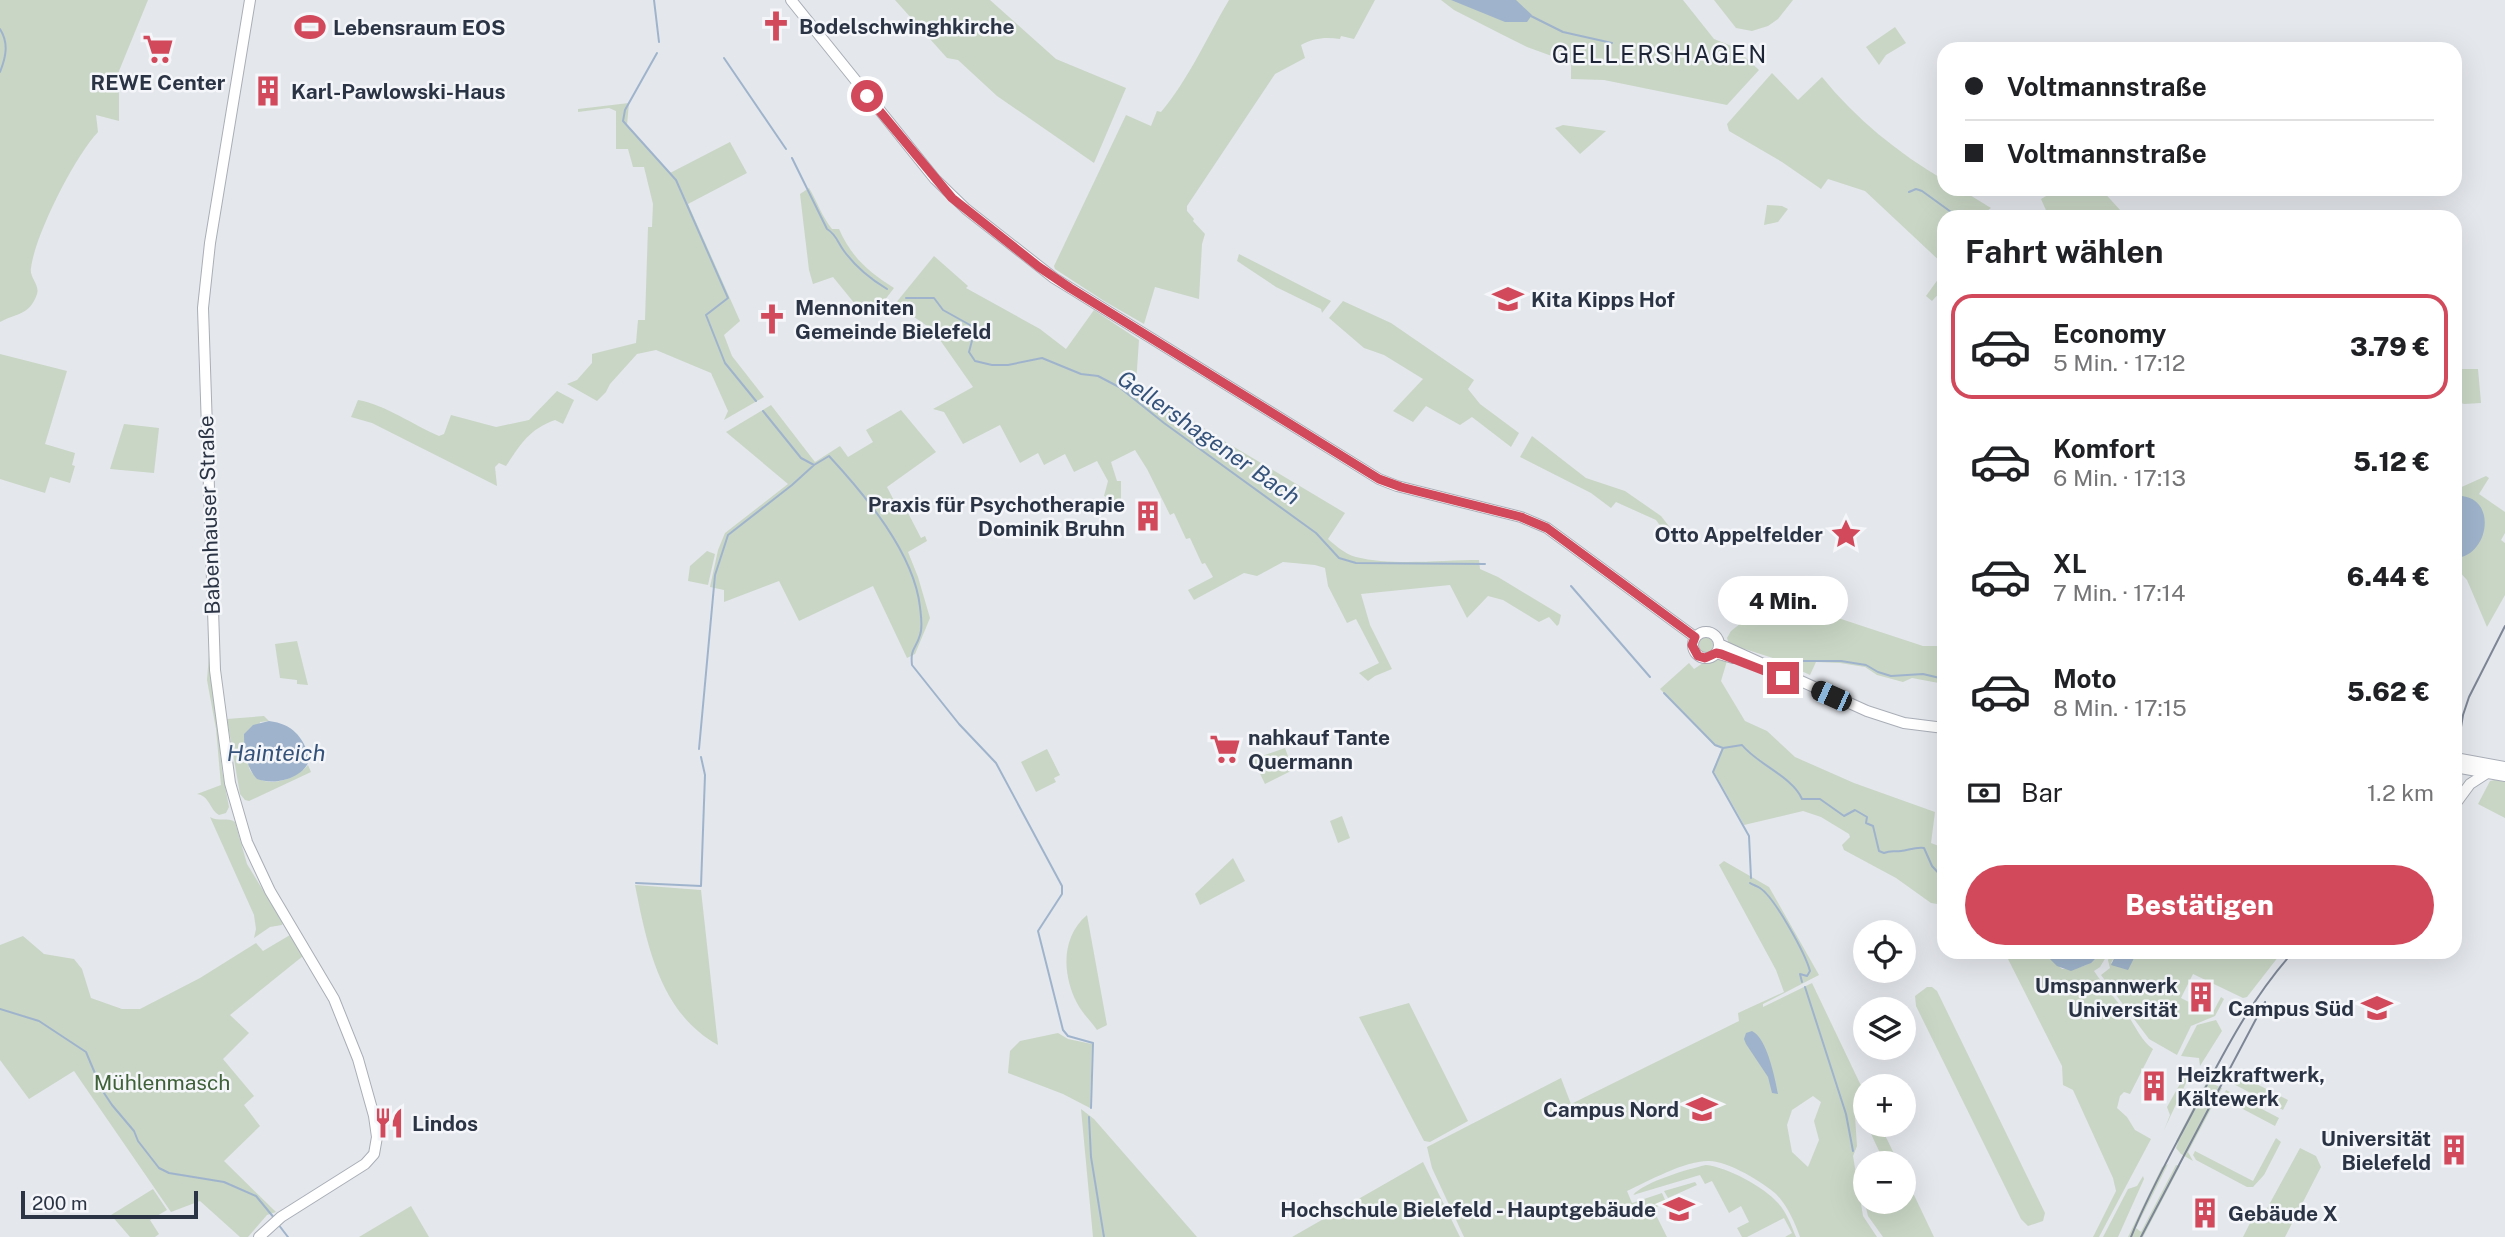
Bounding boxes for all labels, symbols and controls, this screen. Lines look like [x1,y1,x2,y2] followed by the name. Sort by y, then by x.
[759,9,793,43] church icon: Bodelschwinghkirche
[293,10,327,44] sports icon: Lebensraum EOS
[799,14,1015,39] place label: Bodelschwinghkirche
[333,15,506,40] place label: Lebensraum EOS
[141,32,175,66] supermarket icon: REWE Center
[1552,40,1768,68] district label: GELLERSHAGEN
[91,70,226,95] place label: REWE Center
[2007,71,2207,102] text: Voltmannstraße
[251,74,285,108] building icon: Karl-Pawlowski-Haus
[291,79,506,104] place label: Karl-Pawlowski-Haus
[851,80,883,112] route start
[2007,138,2207,169] text: Voltmannstraße
[1965,233,2164,270] text: Fahrt wählen
[1491,282,1525,316] school or university icon: Kita Kipps Hof
[1531,287,1675,312] place label: Kita Kipps Hof
[795,295,991,344] place label: Mennoniten Gemeinde Bielefeld
[755,302,789,336] church icon: Mennoniten Gemeinde Bielefeld
[1969,315,2032,378] icon: car
[2053,318,2166,349] text: Economy
[2350,331,2430,362] text: 3.79 €
[2053,349,2186,376] text: 5 Min. · 17:12
[1113,364,1305,510] water label: Gellershagener Bach
[193,415,225,615] street label: Babenhauser Straße
[1969,430,2032,493] icon: car
[2053,433,2155,464] text: Komfort
[2353,446,2430,477] text: 5.12 €
[2053,464,2186,491] text: 6 Min. · 17:13
[868,492,1125,541] place label: Praxis für Psychotherapie Dominik Bruhn
[1131,499,1165,533] building icon: Praxis für Psychotherapie Dominik Bruhn
[1829,517,1863,551] place icon: Otto Appelfelder
[1655,522,1823,547] place label: Otto Appelfelder
[1969,545,2032,608] icon: car
[2053,548,2087,579] text: XL
[2347,561,2430,592] text: 6.44 €
[1718,576,1848,626] callout: 4 Min.
[2053,579,2185,606] text: 7 Min. · 17:14
[1749,587,1817,614] text: 4 Min.
[1969,660,2032,723] icon: car
[1767,662,1799,694] route end
[2053,663,2116,694] text: Moto
[2347,676,2430,707] text: 5.62 €
[1808,678,1855,714] car
[2053,694,2187,721] text: 8 Min. · 17:15
[1248,725,1390,774] place label: nahkauf Tante Quermann
[1208,732,1242,766] supermarket icon: nahkauf Tante Quermann
[227,739,325,766] water label: Hainteich
[1965,774,2003,812] icon: cash
[2021,777,2063,808] text: Bar
[2367,779,2434,806] text: 1.2 km
[1965,865,2434,945] button: Bestätigen
[1853,920,1916,1214] map controls
[1853,920,1916,983] button: locate
[2035,973,2178,1022] place label: Umspannwerk Universität
[2184,980,2218,1014] building icon: Umspannwerk Universität
[2360,991,2394,1025] school or university icon: Campus Süd
[2228,996,2354,1021] place label: Campus Süd
[1853,997,1916,1060] button: layers
[2177,1062,2325,1111] place label: Heizkraftwerk, Kältewerk
[2137,1069,2171,1103] building icon: Heizkraftwerk, Kältewerk
[94,1070,230,1095] park label: Mühlenmasch
[1853,1074,1916,1137] button: +
[1685,1092,1719,1126] school or university icon: Campus Nord
[1543,1097,1679,1122] place label: Campus Nord
[372,1106,406,1140] restaurant icon: Lindos
[412,1111,478,1136] place label: Lindos
[2321,1126,2431,1175] place label: Universität Bielefeld
[2437,1133,2471,1167] building icon: Universität Bielefeld
[1853,1151,1916,1214] button: −
[21,1188,198,1220] scale bar
[32,1192,88,1214] text: 200 m
[1662,1192,1696,1226] school or university icon: Hochschule Bielefeld - Hauptgebäude
[2188,1196,2222,1230] building icon: Gebäude X
[1280,1197,1656,1222] place label: Hochschule Bielefeld - Hauptgebäude
[2228,1201,2338,1226] place label: Gebäude X

